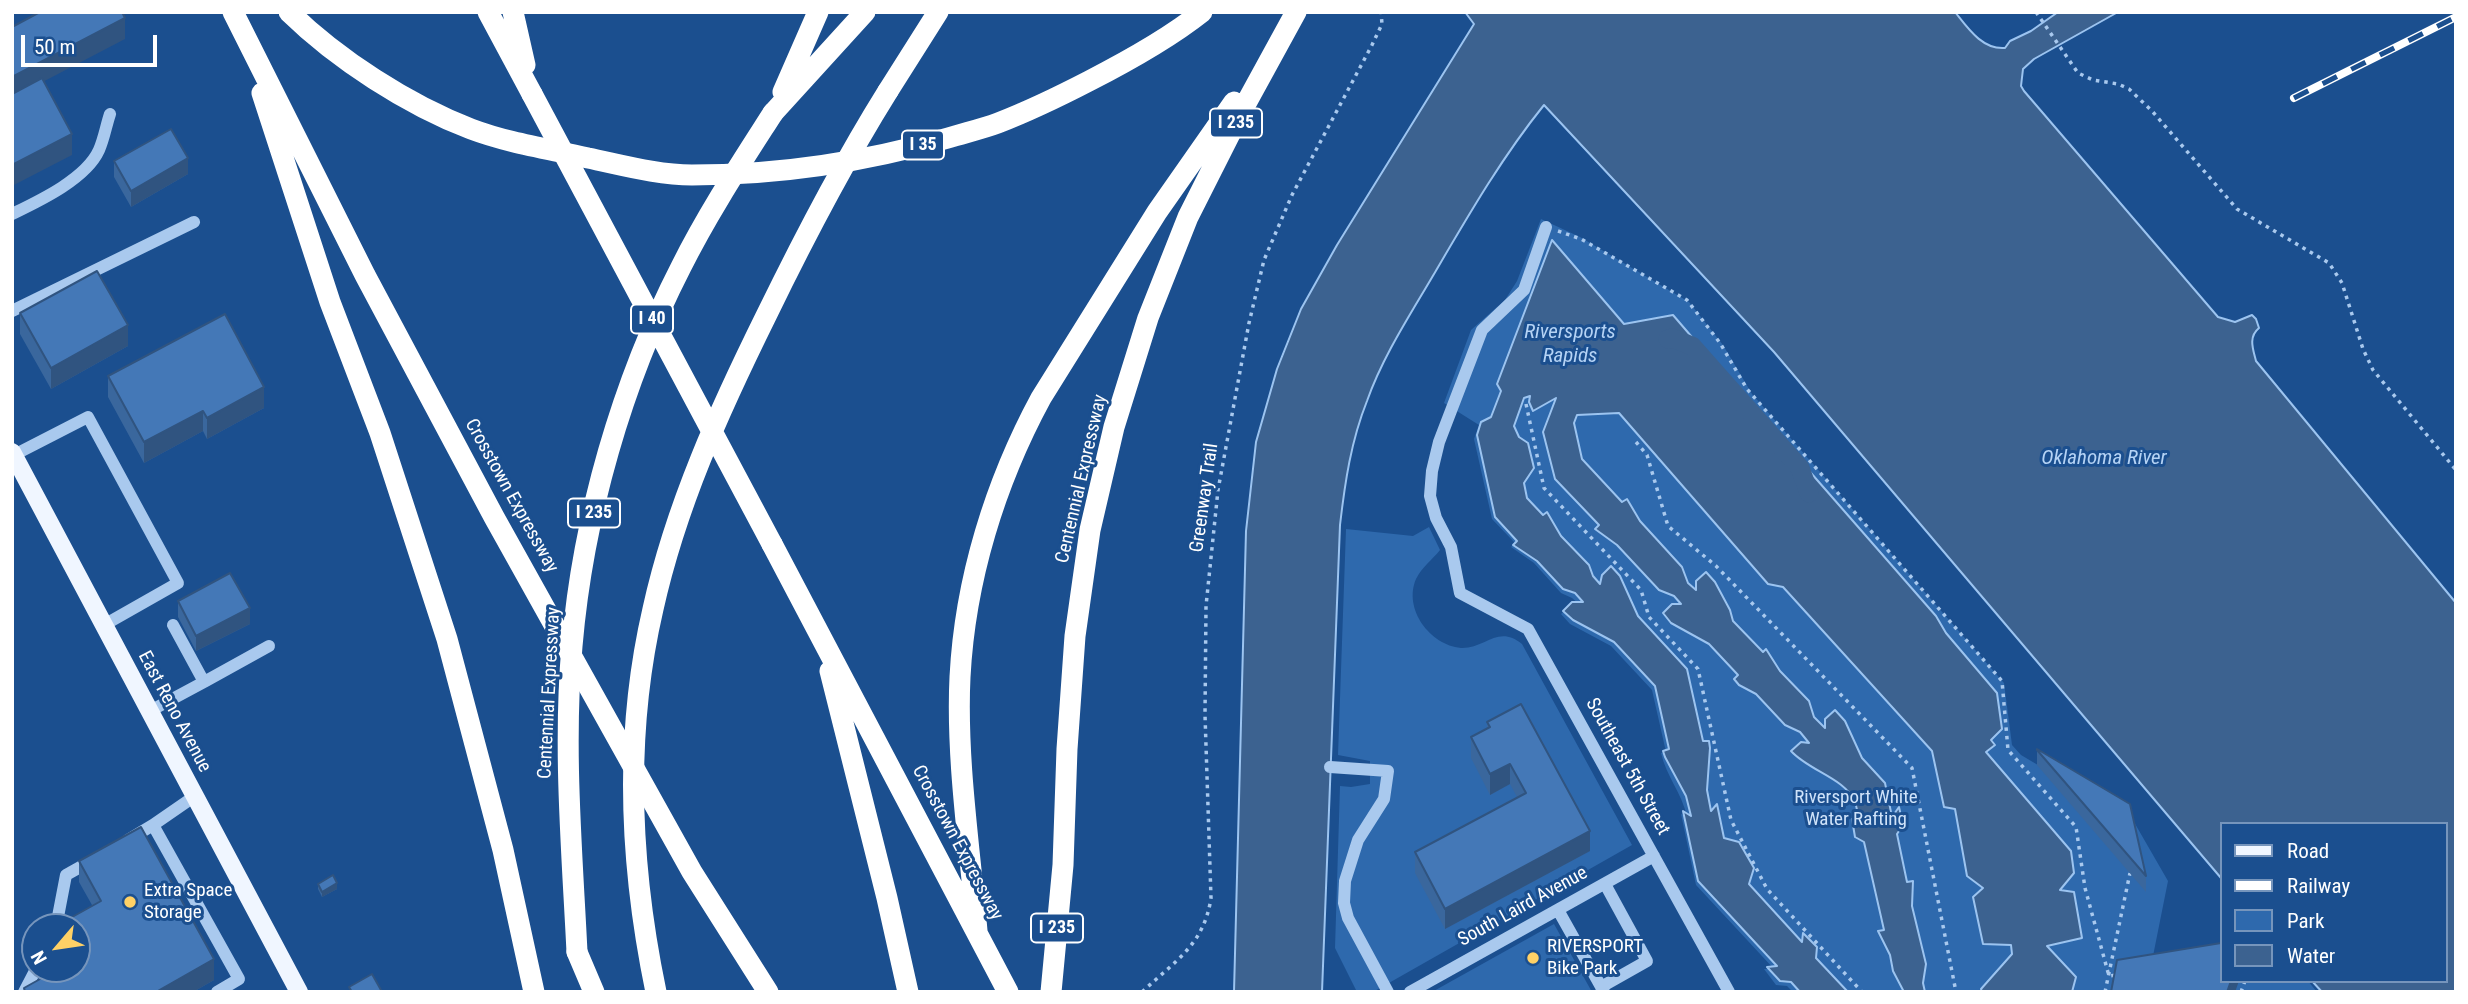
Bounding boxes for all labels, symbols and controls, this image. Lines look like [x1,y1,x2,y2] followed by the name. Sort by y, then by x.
[24,21,161,65] scale bar
[34,35,75,59] text: 50 m
[1210,109,1262,138] road number: I 235
[902,130,944,160] road number: I 35
[631,304,673,334] road number: I 40
[1524,320,1616,370] water label: Riversports Rapids
[1052,393,1112,565] street label: Centennial Expressway
[459,415,563,577] street label: Crosstown Expressway
[1186,442,1224,554] street label: Greenway Trail
[2041,446,2167,472] water label: Oklahoma River
[568,499,620,528] road number: I 235
[534,606,566,780] street label: Centennial Expressway
[132,647,216,777] street label: East Reno Avenue
[1580,695,1674,839] street label: Southeast 5th Street
[906,762,1008,924] street label: Crosstown Expressway
[1794,787,1918,831] park label: Riversport White Water Rafting
[2220,822,2447,983] legend
[2287,839,2329,863] text: Road
[1454,862,1592,952] street label: South Laird Avenue
[2287,874,2350,898] text: Railway
[144,880,232,924] place label: Extra Space Storage
[122,894,138,910] marker: Extra Space Storage
[2287,909,2324,933] text: Park
[21,913,91,983] north arrow
[1031,914,1083,943] road number: I 235
[1547,936,1643,980] place label: RIVERSPORT Bike Park
[2287,944,2335,968] text: Water
[26,947,52,968] text: N
[1525,950,1541,966] marker: RIVERSPORT Bike Park

